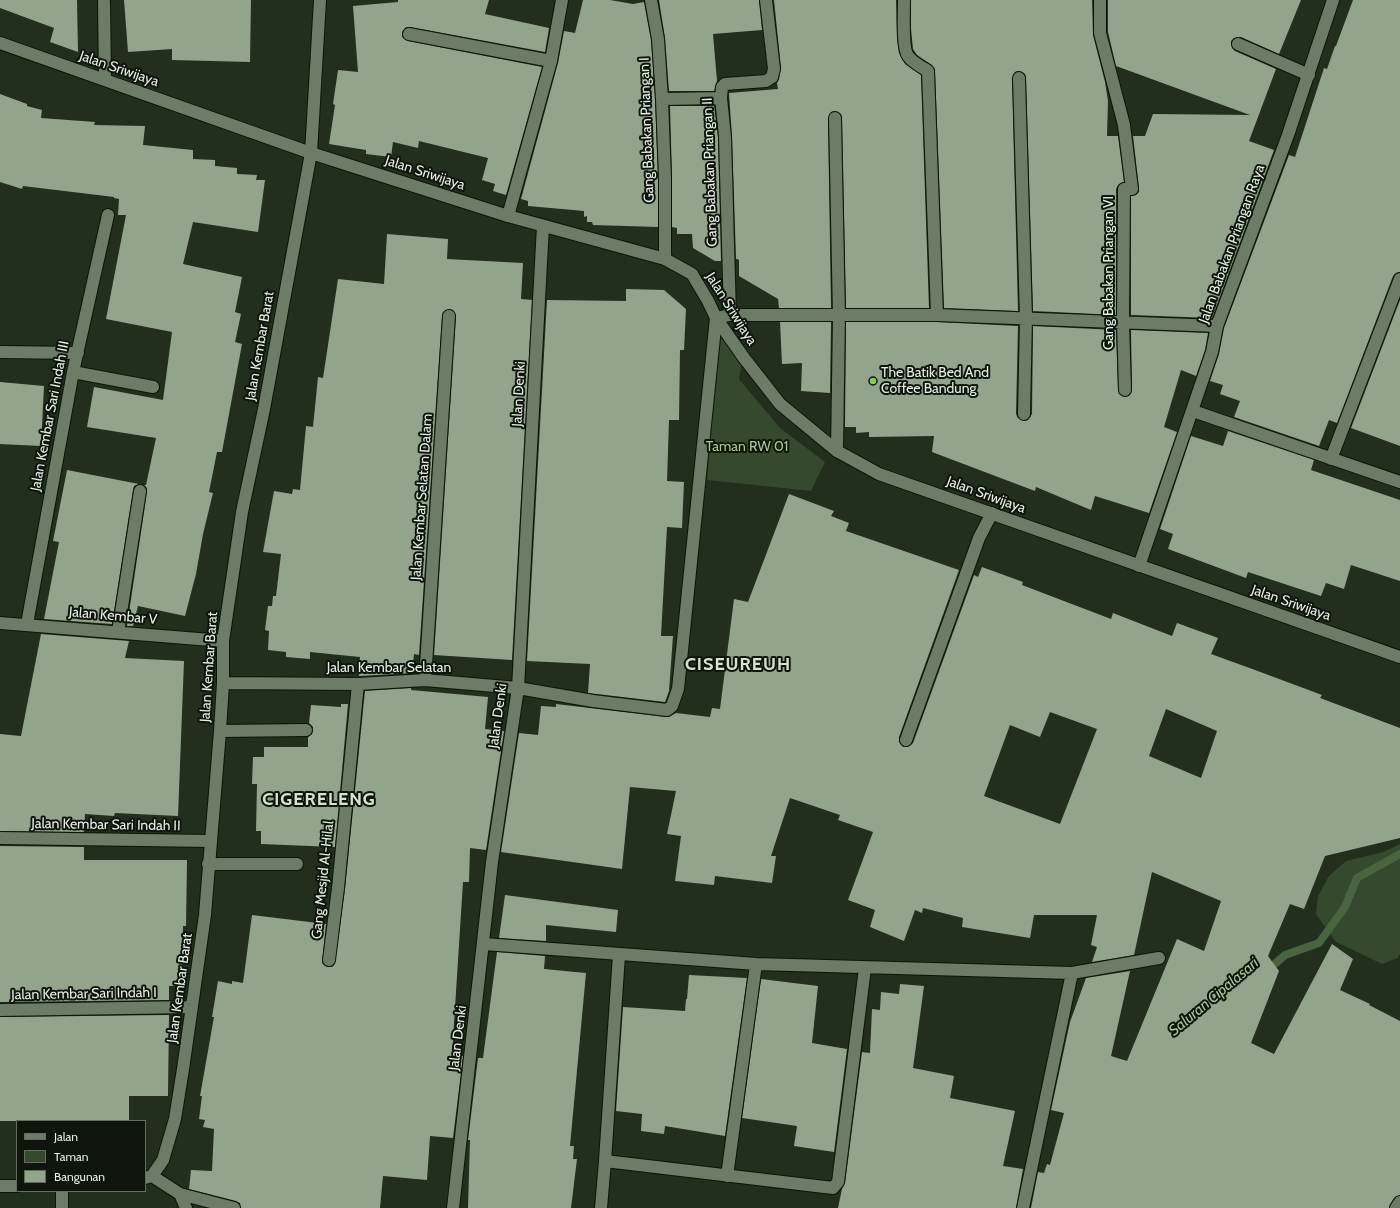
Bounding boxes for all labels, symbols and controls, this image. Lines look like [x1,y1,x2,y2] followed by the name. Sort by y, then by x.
[77,48,161,90] street label: Jalan Sriwijaya
[636,57,658,203] street label: Gang Babakan Priangan I
[699,97,721,247] street label: Gang Babakan Priangan II
[383,152,467,194] street label: Jalan Sriwijaya
[1195,162,1269,326] street label: Jalan Babakan Priangan Raya
[1101,196,1117,350] street label: Gang Babakan Priangan VI
[702,269,760,349] street label: Jalan Sriwijaya
[242,290,278,402] street label: Jalan Kembar Barat
[27,339,73,493] street label: Jalan Kembar Sari Indah III
[509,361,529,427] street label: Jalan Denki
[881,365,989,398] place label: The Batik Bed And Coffee Bandung
[868,376,878,386] marker: The Batik Bed And Coffee Bandung
[408,413,436,581] street label: Jalan Kembar Selatan Dalam
[706,439,788,455] park label: Taman RW 01
[944,473,1028,517] street label: Jalan Sriwijaya
[1249,582,1333,624] street label: Jalan Sriwijaya
[68,604,158,628] street label: Jalan Kembar V
[197,611,221,723] street label: Jalan Kembar Barat
[685,654,791,676] district label: CISEUREUH
[327,660,451,676] street label: Jalan Kembar Selatan
[485,682,511,750] street label: Jalan Denki
[262,789,376,811] district label: CIGERELENG
[31,815,181,835] street label: Jalan Kembar Sari Indah II
[308,820,338,940] street label: Gang Mesjid Al-Hilal
[164,932,196,1044] street label: Jalan Kembar Barat
[1165,954,1263,1040] water label: Saluran Cipalasari
[11,984,157,1004] street label: Jalan Kembar Sari Indah I
[446,1004,470,1072] street label: Jalan Denki
[16,1120,146,1192] legend
[54,1129,78,1144] text: Jalan
[54,1149,88,1164] text: Taman
[54,1169,105,1184] text: Bangunan

